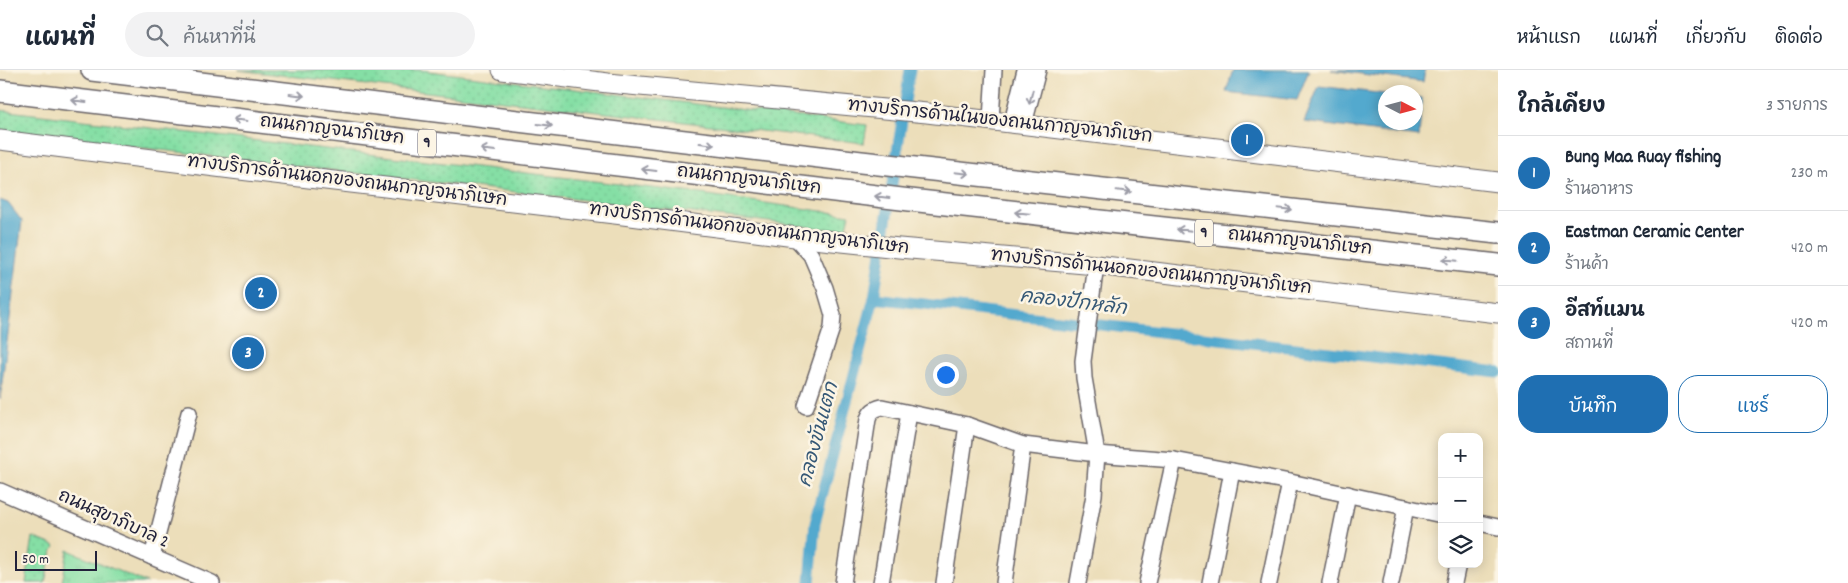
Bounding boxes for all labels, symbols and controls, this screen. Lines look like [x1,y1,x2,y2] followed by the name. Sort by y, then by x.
[125,12,475,57] search box
[143,21,171,49] icon: search
[25,23,95,57] text: แผนที่
[183,26,256,53] text: ค้นหาที่นี่
[1517,27,1581,52] text: หน้าแรก
[1609,27,1657,52] text: แผนที่
[1685,27,1747,52] text: เกี่ยวกับ
[1775,27,1823,52] text: ติดต่อ
[1378,85,1423,130] north arrow
[1026,88,1035,104] one-way arrow
[289,90,305,100] one-way arrow
[846,91,1154,150] street label: ทางบริการด้านในของถนนกาญจนาภิเษก
[1518,93,1605,123] text: ใกล้เคียง
[1766,95,1828,118] text: 3 รายการ
[71,96,87,106] one-way arrow
[258,109,406,152] street label: ถนนกาญจนาภิเษก
[232,115,248,125] one-way arrow
[537,120,553,130] one-way arrow
[1231,121,1263,159] pin: 1
[418,129,436,156] road number: 9
[698,139,714,149] one-way arrow
[480,145,496,155] one-way arrow
[1565,145,1721,172] text: Bung Maa Ruay fishing
[185,148,509,214] street label: ทางบริการด้านนอกของถนนกาญจนาภิเษก
[675,159,823,202] street label: ถนนกาญจนาภิเษก
[1532,162,1536,185] text: 1
[1791,162,1828,185] text: 230 m
[642,164,658,174] one-way arrow
[954,168,970,178] one-way arrow
[1565,179,1634,202] text: ร้านอาหาร
[1116,186,1132,196] one-way arrow
[874,192,890,202] one-way arrow
[587,196,911,262] street label: ทางบริการด้านนอกของถนนกาญจนาภิเษก
[1277,204,1293,214] one-way arrow
[1014,208,1030,217] one-way arrow
[1195,220,1213,247] road number: 9
[1565,220,1744,247] text: Eastman Ceramic Center
[1227,222,1374,263] street label: ถนนกาญจนาภิเษก
[1176,225,1192,235] one-way arrow
[1531,237,1538,260] text: 2
[1791,237,1828,260] text: 420 m
[989,242,1313,302] street label: ทางบริการด้านนอกของถนนกาญจนาภิเษก
[1565,254,1609,277] text: ร้านค้า
[1442,255,1458,265] one-way arrow
[245,274,277,312] pin: 2
[1018,284,1129,324] water label: คลองปักหลัก
[1565,299,1645,326] text: อีสท์แมน
[1530,312,1538,335] text: 3
[1791,312,1828,335] text: 420 m
[1565,333,1613,356] text: สถานที่
[232,334,264,372] pin: 3
[933,362,959,388] your location
[1518,375,1668,433] button: บันทึก
[1678,375,1828,433] button: แชร์
[793,378,847,490] water label: คลองขันแตก
[1438,433,1483,568] map controls
[1438,433,1483,478] button: +
[1438,478,1483,523] button: −
[54,483,173,556] street label: ถนนสุขาภิบาล 2
[1438,523,1483,568] button: layers
[15,548,98,571] scale bar
[22,550,49,570] text: 50 m

